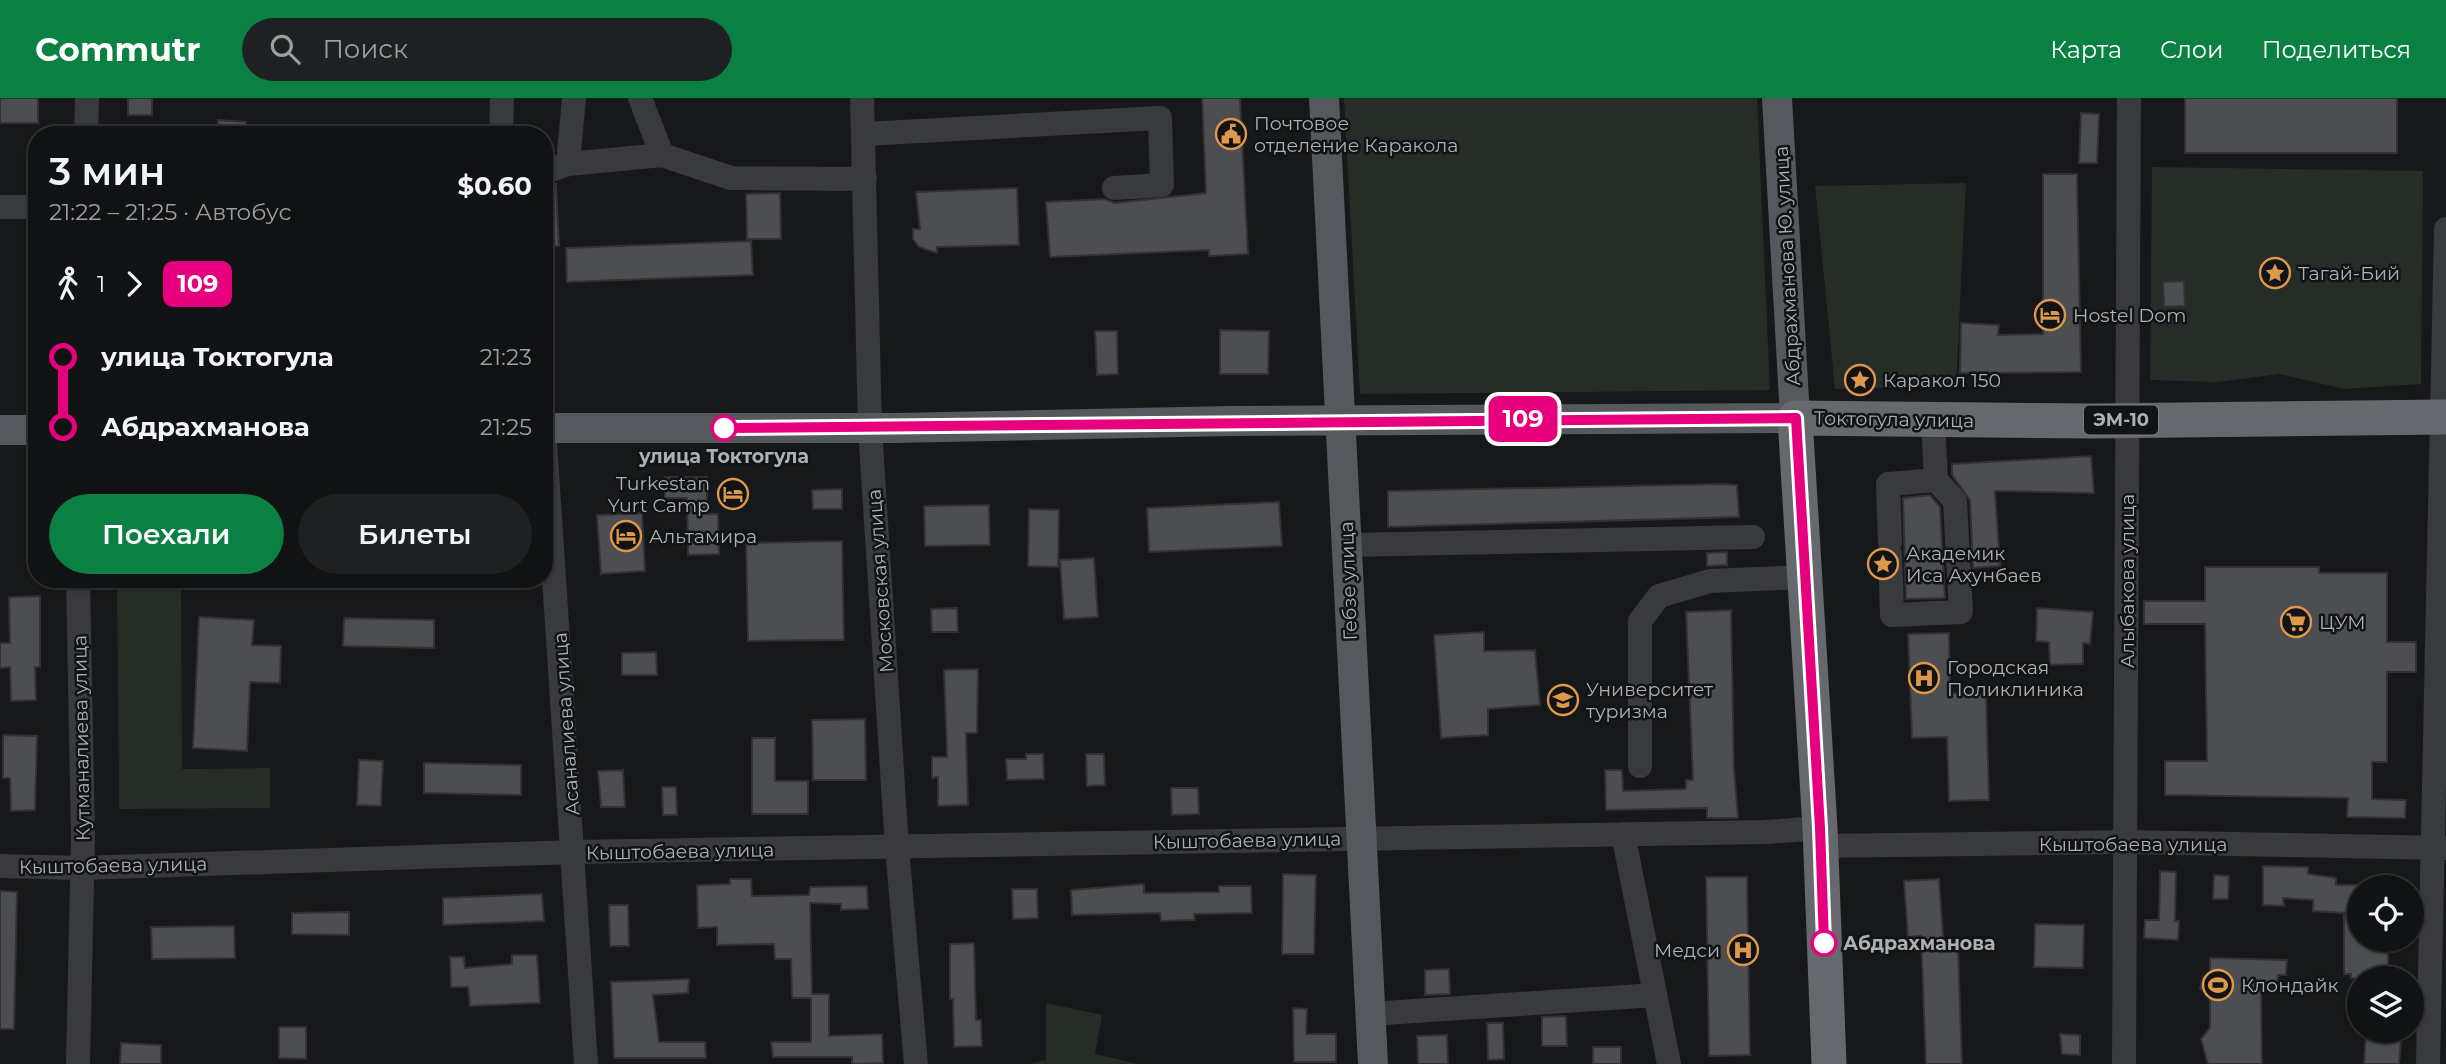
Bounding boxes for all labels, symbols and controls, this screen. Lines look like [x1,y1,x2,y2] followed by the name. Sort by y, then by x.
[242,18,732,81] search box
[35,29,200,69] text: Commutr
[266,30,304,68] icon: search
[322,33,408,65] text: Поиск
[2050,35,2122,64] text: Карта
[2160,35,2224,64] text: Слои
[2262,35,2411,64] text: Поделиться
[1254,112,1458,157] place label: Почтовое отделение Каракола
[1214,117,1248,151] public building icon: Почтовое отделение Каракола
[1770,145,1805,386] street label: Абдрахманова Ю. улица
[49,148,165,195] text: 3 мин
[457,170,532,202] text: $0.60
[49,198,291,226] text: 21:22 – 21:25 · Автобус
[2258,256,2292,290] place icon: Тагай-Бий
[2298,262,2400,285] place label: Тагай-Бий
[49,265,87,303] icon: walk
[115,265,153,303] icon: forward
[177,269,218,298] text: 109
[97,270,105,298] text: 1
[2033,298,2067,332] hotel icon: Hostel Dom
[2073,304,2186,327] place label: Hostel Dom
[101,341,334,373] text: улица Токтогула
[480,343,532,371] text: 21:23
[1843,363,1877,397] place icon: Каракол 150
[1883,369,2001,392] place label: Каракол 150
[1483,396,1563,442] line badge: 109
[1503,404,1544,433] text: 109
[2084,406,2158,434] road number: ЭМ-10
[1814,407,1974,432] street label: Токтогула улица
[101,411,310,443] text: Абдрахманова
[480,413,532,441] text: 21:25
[711,415,737,441] marker: улица Токтогула
[638,445,809,468] place label: улица Токтогула
[608,472,710,517] place label: Turkestan Yurt Camp
[716,477,750,511] hotel icon: Turkestan Yurt Camp
[863,488,898,673] street label: Московская улица
[49,494,284,574] button: Поехали
[298,494,532,574] button: Билеты
[2116,494,2139,668] street label: Алыбакова улица
[609,519,643,553] hotel icon: Альтамира
[1335,521,1362,641] street label: Гебзе улица
[649,525,757,548] place label: Альтамира
[1906,542,2042,587] place label: Академик Иса Ахунбаев
[1866,547,1900,581] place icon: Академик Иса Ахунбаев
[2279,605,2313,639] supermarket icon: ЦУМ
[2319,611,2366,634] place label: ЦУМ
[549,632,584,816] street label: Асаналиева улица
[68,635,95,841] street label: Кутманалиева улица
[1947,656,2084,701] place label: Городская Поликлиника
[1907,661,1941,695] hospital icon: Городская Поликлиника
[1586,678,1713,723] place label: Университет туризма
[1546,683,1580,717] school or university icon: Университет туризма
[1153,827,1341,854] street label: Кыштобаева улица
[2039,833,2227,856] street label: Кыштобаева улица
[586,838,774,865] street label: Кыштобаева улица
[19,852,207,879] street label: Кыштобаева улица
[2347,875,2424,1043] map controls
[2347,875,2424,952] button: locate
[1811,930,1837,956] marker: Абдрахманова
[1843,932,1996,955] place label: Абдрахманова
[1726,933,1760,967] hospital icon: Медси
[1654,939,1720,962] place label: Медси
[2347,966,2424,1043] button: layers
[2201,968,2235,1002] sports icon: Клондайк
[2241,974,2339,997] place label: Клондайк

